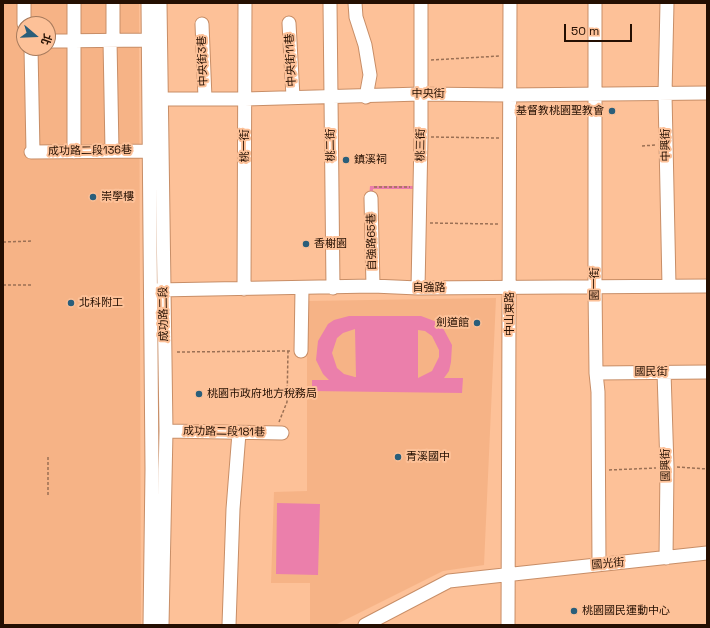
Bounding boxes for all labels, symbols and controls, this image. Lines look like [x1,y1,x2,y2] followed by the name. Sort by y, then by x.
[16,16,56,56] north arrow
[566,16,634,42] scale bar
[571,23,599,39] text: 50 m
[38,32,55,47] text: 北
[283,33,299,87] street label: 中央街11巷
[196,35,210,87] street label: 中央街3巷
[412,87,444,101] street label: 中央街
[516,104,604,118] place label: 基督教桃園聖教會
[607,106,617,116] marker: 基督教桃園聖教會
[324,128,338,162] street label: 桃二街
[414,128,428,162] street label: 桃三街
[659,128,673,162] street label: 中興街
[238,130,252,162] street label: 桃一街
[48,144,132,158] street label: 成功路二段136巷
[354,153,387,167] place label: 鎮溪祠
[341,155,351,165] marker: 鎮溪祠
[101,190,134,204] place label: 崇學樓
[88,192,98,202] marker: 崇學樓
[365,213,379,271] street label: 自強路65巷
[314,237,347,251] place label: 香榭園
[301,239,311,249] marker: 香榭園
[588,268,602,300] street label: 園一街
[413,281,445,295] street label: 自強路
[157,286,171,342] street label: 成功路二段
[503,292,517,336] street label: 中山東路
[79,296,123,310] place label: 北科附工
[66,298,76,308] marker: 北科附工
[436,316,469,330] place label: 劍道館
[472,318,482,328] marker: 劍道館
[635,365,667,379] street label: 國民街
[207,387,317,401] place label: 桃園市政府地方稅務局
[194,389,204,399] marker: 桃園市政府地方稅務局
[183,425,265,439] street label: 成功路二段181巷
[659,448,673,482] street label: 國興街
[406,450,450,464] place label: 青溪國中
[393,452,403,462] marker: 青溪國中
[591,556,625,572] street label: 國光街
[582,604,670,618] place label: 桃園國民運動中心
[569,606,579,616] marker: 桃園國民運動中心

